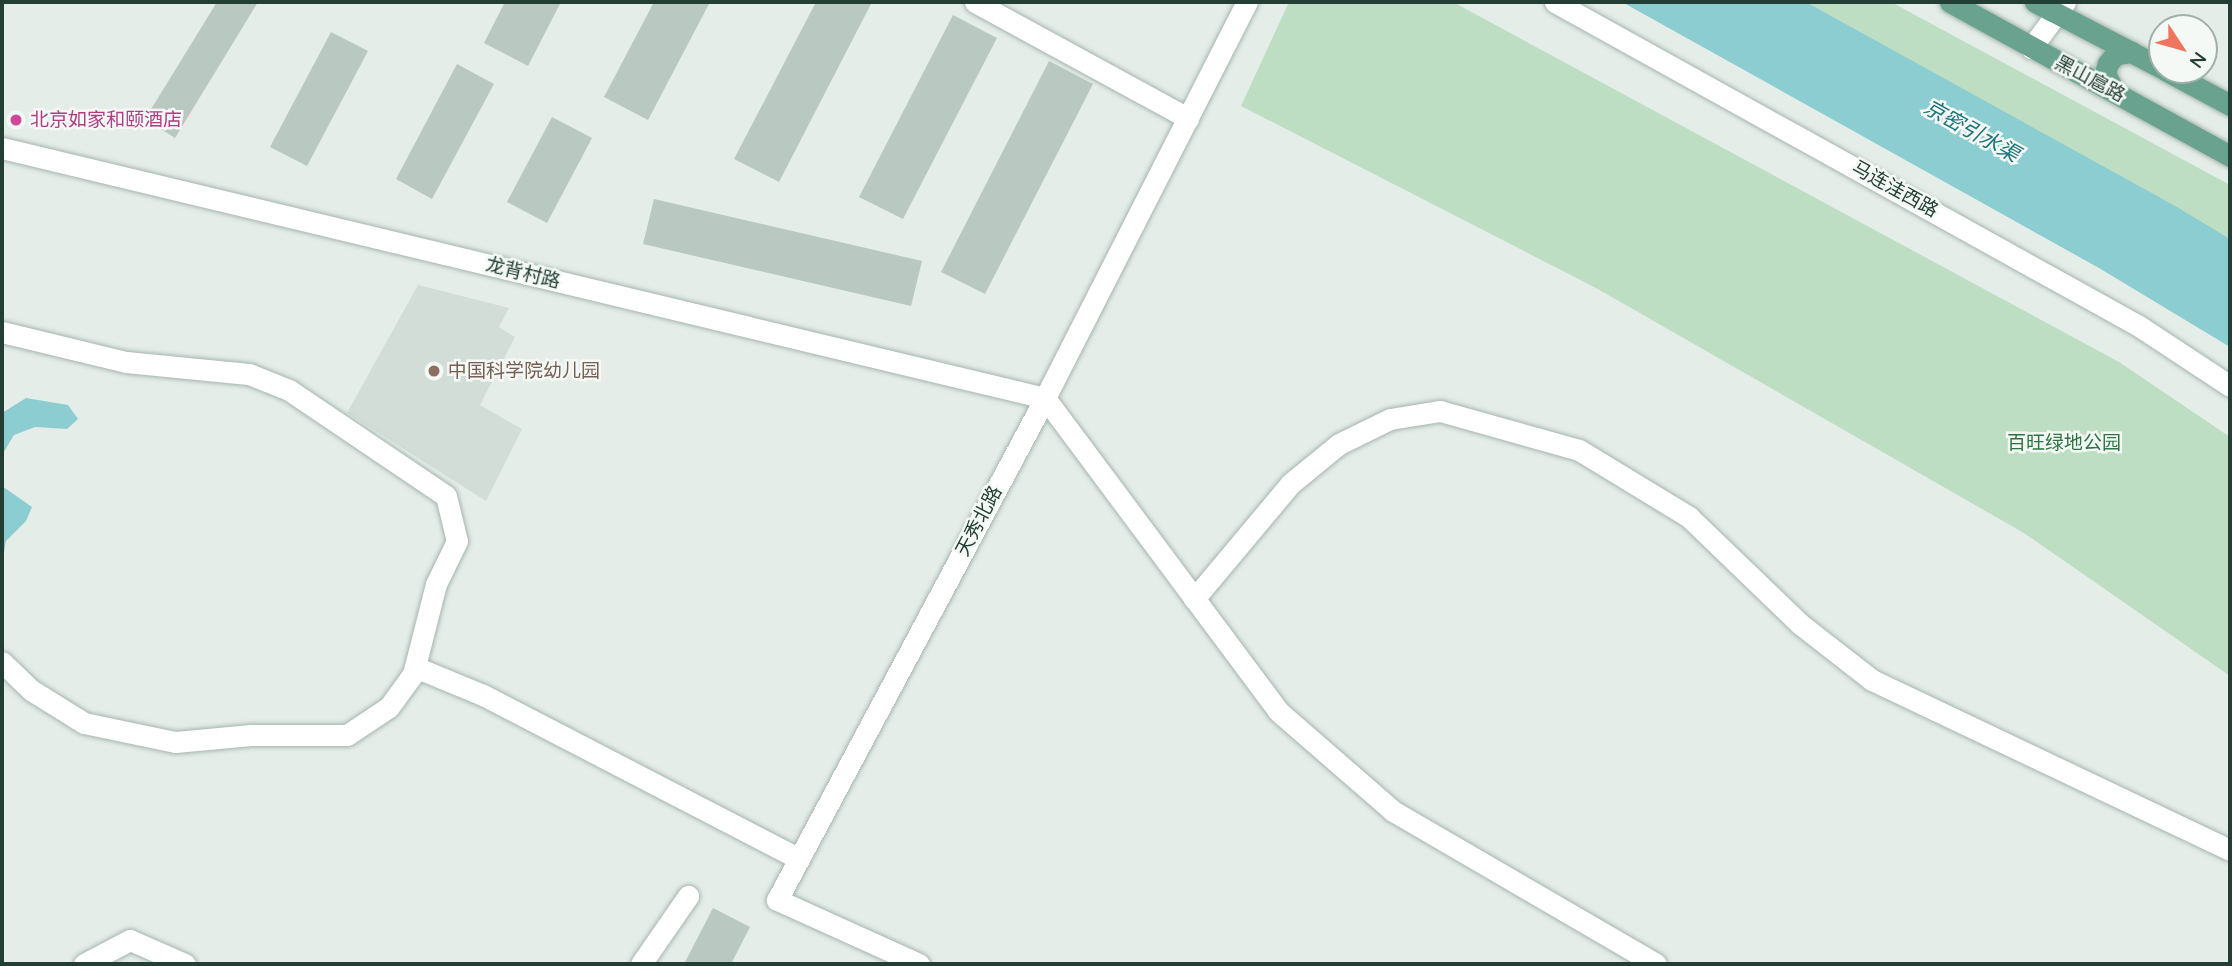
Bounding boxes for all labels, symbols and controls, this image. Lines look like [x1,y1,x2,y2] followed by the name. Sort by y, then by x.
[2148,14,2218,84] north arrow
[2185,47,2212,73] text: N
[2051,51,2129,107] street label: 黑山扈路
[1920,94,2024,166] water label: 京密引水渠
[30,109,182,131] place label: 北京如家和颐酒店
[8,112,24,128] marker: 北京如家和颐酒店
[1848,156,1942,222] street label: 马连洼西路
[483,253,563,293] street label: 龙背村路
[448,360,600,382] place label: 中国科学院幼儿园
[426,363,442,379] marker: 中国科学院幼儿园
[2007,432,2121,454] park label: 百旺绿地公园
[951,482,1007,560] street label: 天秀北路

